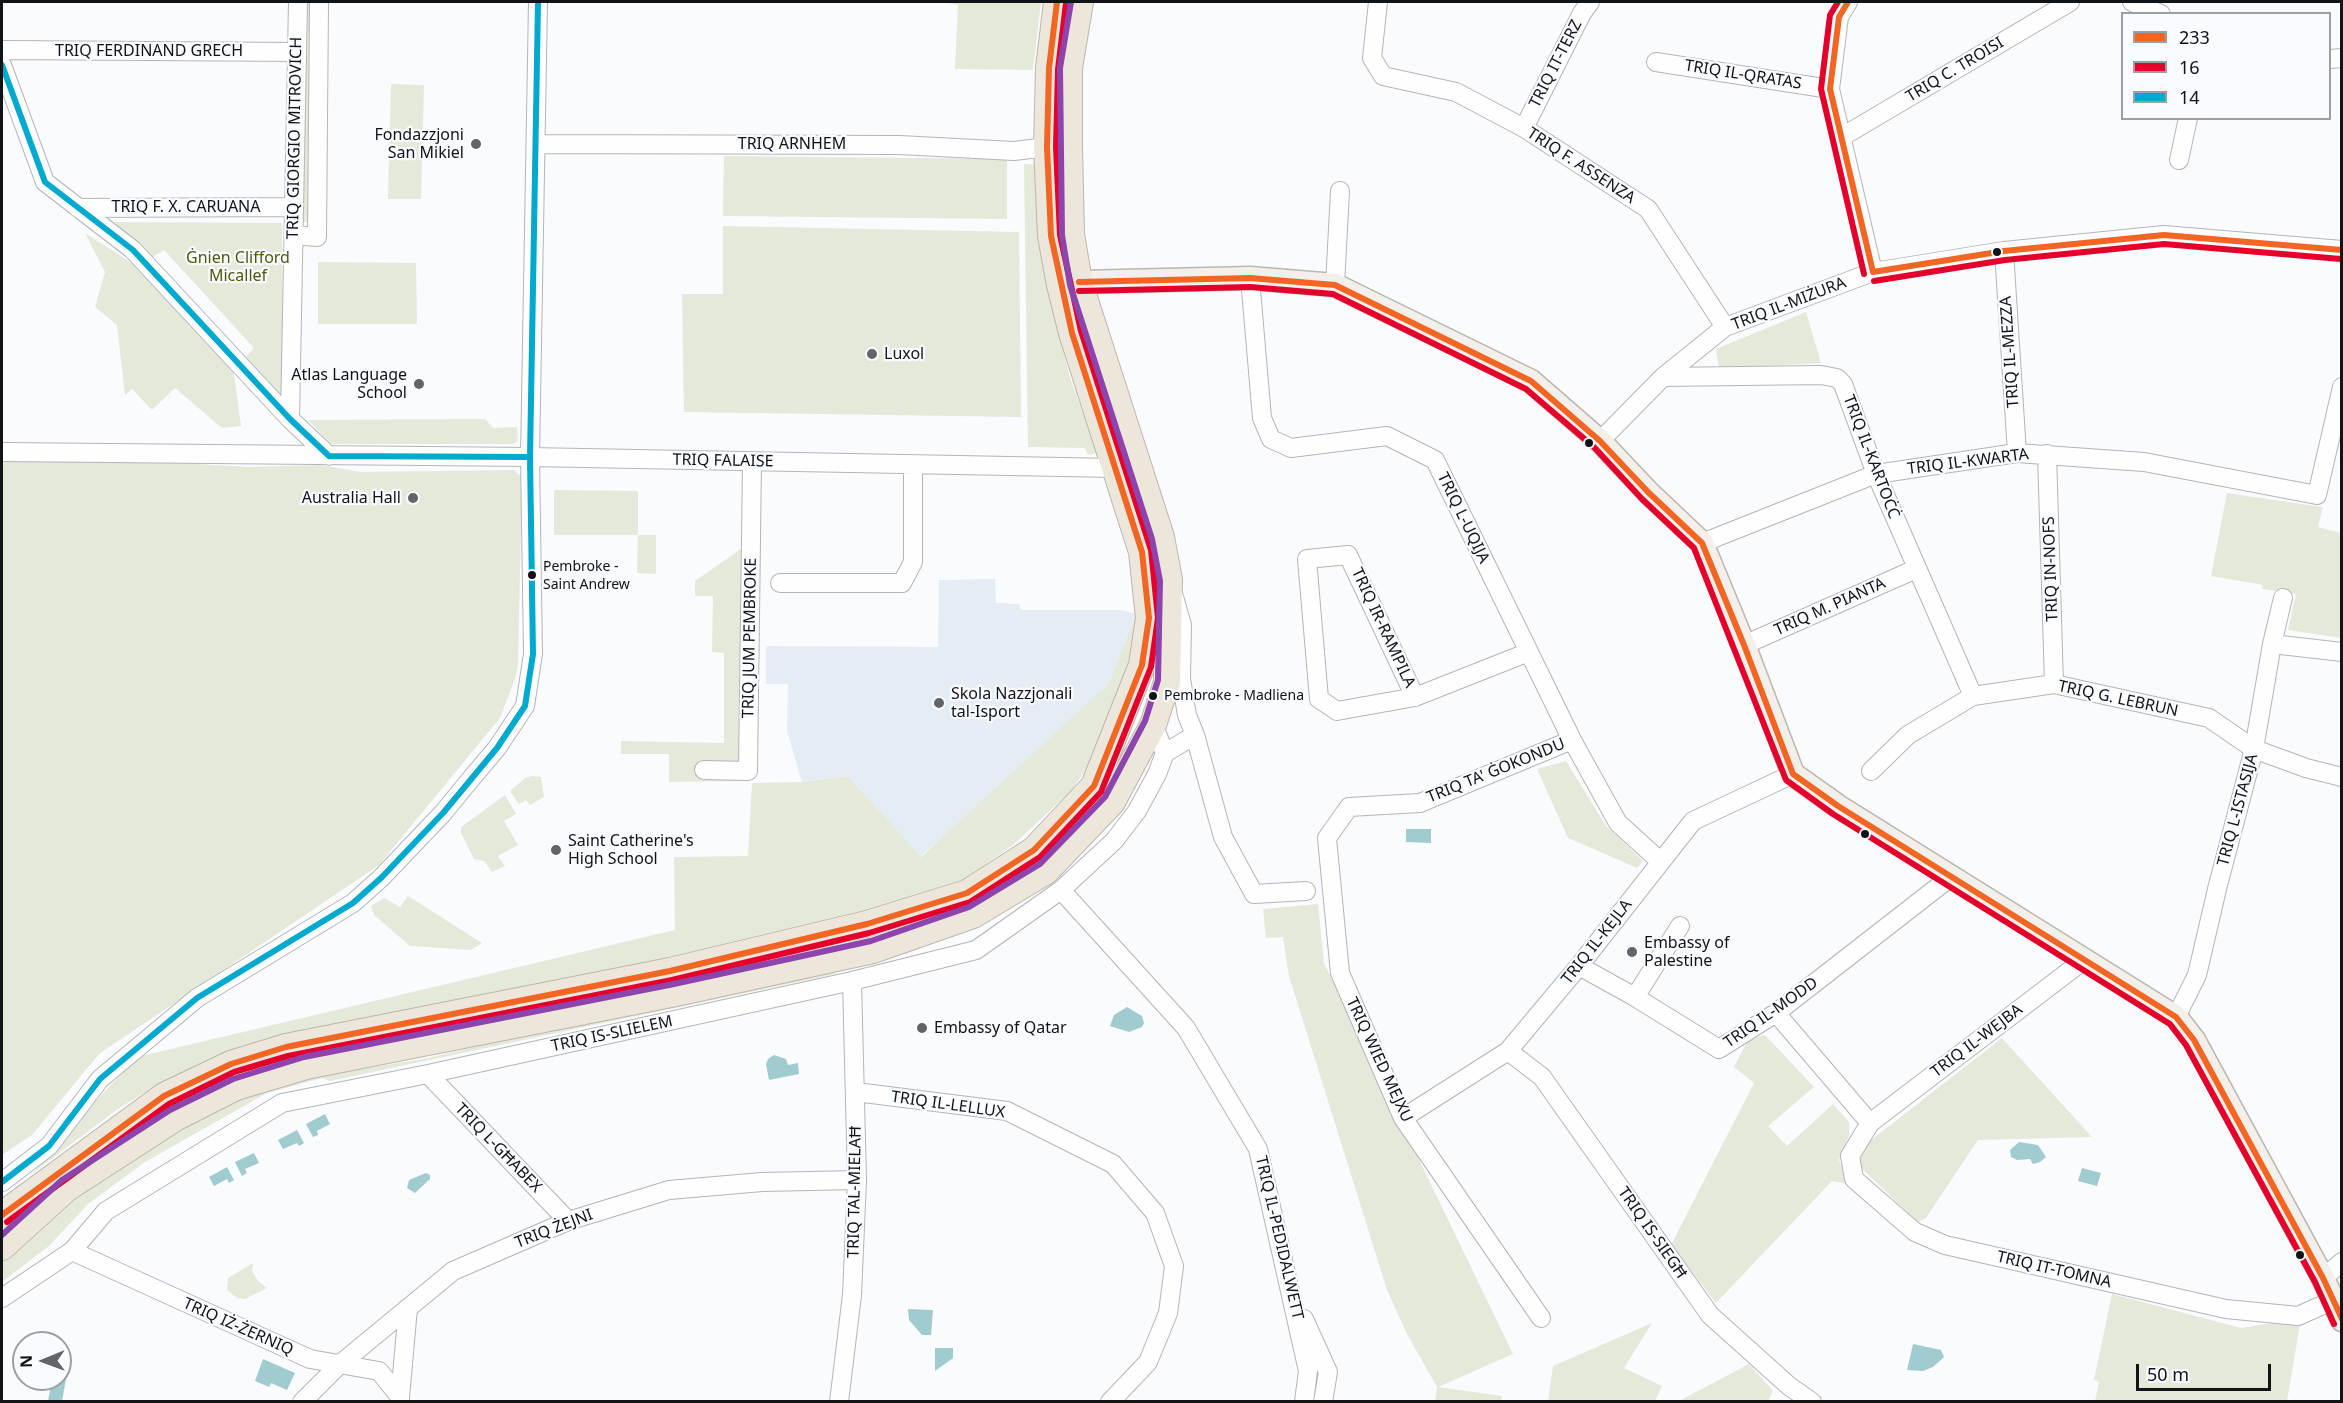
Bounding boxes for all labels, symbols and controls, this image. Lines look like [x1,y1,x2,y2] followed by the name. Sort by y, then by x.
[2121,12,2331,120] legend
[1526,17,1586,111] street label: TRIQ IT-TERZ
[2179,25,2210,49] text: 233
[1903,33,2007,107] street label: TRIQ C. TROISI
[284,37,306,239] street label: TRIQ GIORGIO MITROVICH
[55,41,243,61] street label: TRIQ FERDINAND GRECH
[2179,55,2200,79] text: 16
[1683,56,1803,94] street label: TRIQ IL-QRATAS
[2179,85,2200,109] text: 14
[1523,124,1639,208] street label: TRIQ F. ASSENZA
[374,125,464,163] place label: Fondazzjoni San Mikiel
[738,134,846,154] street label: TRIQ ARNHEM
[469,137,483,151] marker: Fondazzjoni San Mikiel
[112,197,260,217] street label: TRIQ F. X. CARUANA
[1991,246,2003,258] unlabelled marker
[186,248,290,286] park label: Ġnien Clifford Micallef
[1729,273,1849,335] street label: TRIQ IL-MIŻURA
[1997,296,2023,408] street label: TRIQ IL-MEZZA
[884,344,924,364] place label: Luxol
[865,347,879,361] marker: Luxol
[291,365,407,403] place label: Atlas Language School
[412,377,426,391] marker: Atlas Language School
[1839,392,1903,522] street label: TRIQ IL-KARTOĊĊ
[1583,437,1595,449] unlabelled marker
[1906,445,2030,479] street label: TRIQ IL-KWARTA
[672,451,774,471] street label: TRIQ FALAISE
[1433,469,1493,567] street label: TRIQ L-UQIJA
[302,488,401,508] place label: Australia Hall
[406,491,420,505] marker: Australia Hall
[2040,516,2062,622] street label: TRIQ IN-NOFS
[739,558,761,718] street label: TRIQ JUM PEMBROKE
[543,559,630,592] place label: Pembroke - Saint Andrew
[1347,565,1419,691] street label: TRIQ IR-RAMPILA
[526,569,538,581] marker: Pembroke - Saint Andrew
[1772,574,1888,640] street label: TRIQ M. PIANTA
[2056,677,2180,721] street label: TRIQ G. LEBRUN
[951,684,1072,722] place label: Skola Nazzjonali tal-Isport
[1164,688,1304,704] place label: Pembroke - Madliena
[1147,690,1159,702] marker: Pembroke - Madliena
[932,696,946,710] marker: Skola Nazzjonali tal-Isport
[1424,735,1568,807] street label: TRIQ TA' ĠOKONDU
[2214,752,2262,868] street label: TRIQ L-ISTASIJA
[1859,828,1871,840] unlabelled marker
[568,831,694,869] place label: Saint Catherine's High School
[549,843,563,857] marker: Saint Catherine's High School
[1558,896,1636,988] street label: TRIQ IL-KEJLA
[1644,933,1730,971] place label: Embassy of Palestine
[1625,945,1639,959] marker: Embassy of Palestine
[1720,974,1822,1052] street label: TRIQ IL-MODD
[1342,994,1416,1126] street label: TRIQ WIED MEJXU
[1927,1000,2027,1082] street label: TRIQ IL-WEJBA
[550,1012,674,1056] street label: TRIQ IS-SLIELEM
[934,1018,1066,1038] place label: Embassy of Qatar
[915,1021,929,1035] marker: Embassy of Qatar
[890,1088,1006,1122] street label: TRIQ IL-LELLUX
[451,1099,545,1197] street label: TRIQ L-GĦABEX
[844,1126,866,1258] street label: TRIQ TAL-MIELAĦ
[1251,1154,1307,1322] street label: TRIQ IL-PEDIDALWETT
[1613,1184,1691,1282] street label: TRIQ IS-SIEGĦ
[512,1205,596,1253] street label: TRIQ ŻEJNI
[1995,1247,2113,1293] street label: TRIQ IT-TOMNA
[2294,1249,2306,1261] unlabelled marker
[180,1294,296,1360] street label: TRIQ IŻ-ŻERNIQ
[12,1331,72,1391] north arrow
[2139,1352,2274,1390] scale bar
[15,1355,37,1368] text: N
[2147,1362,2189,1386] text: 50 m

